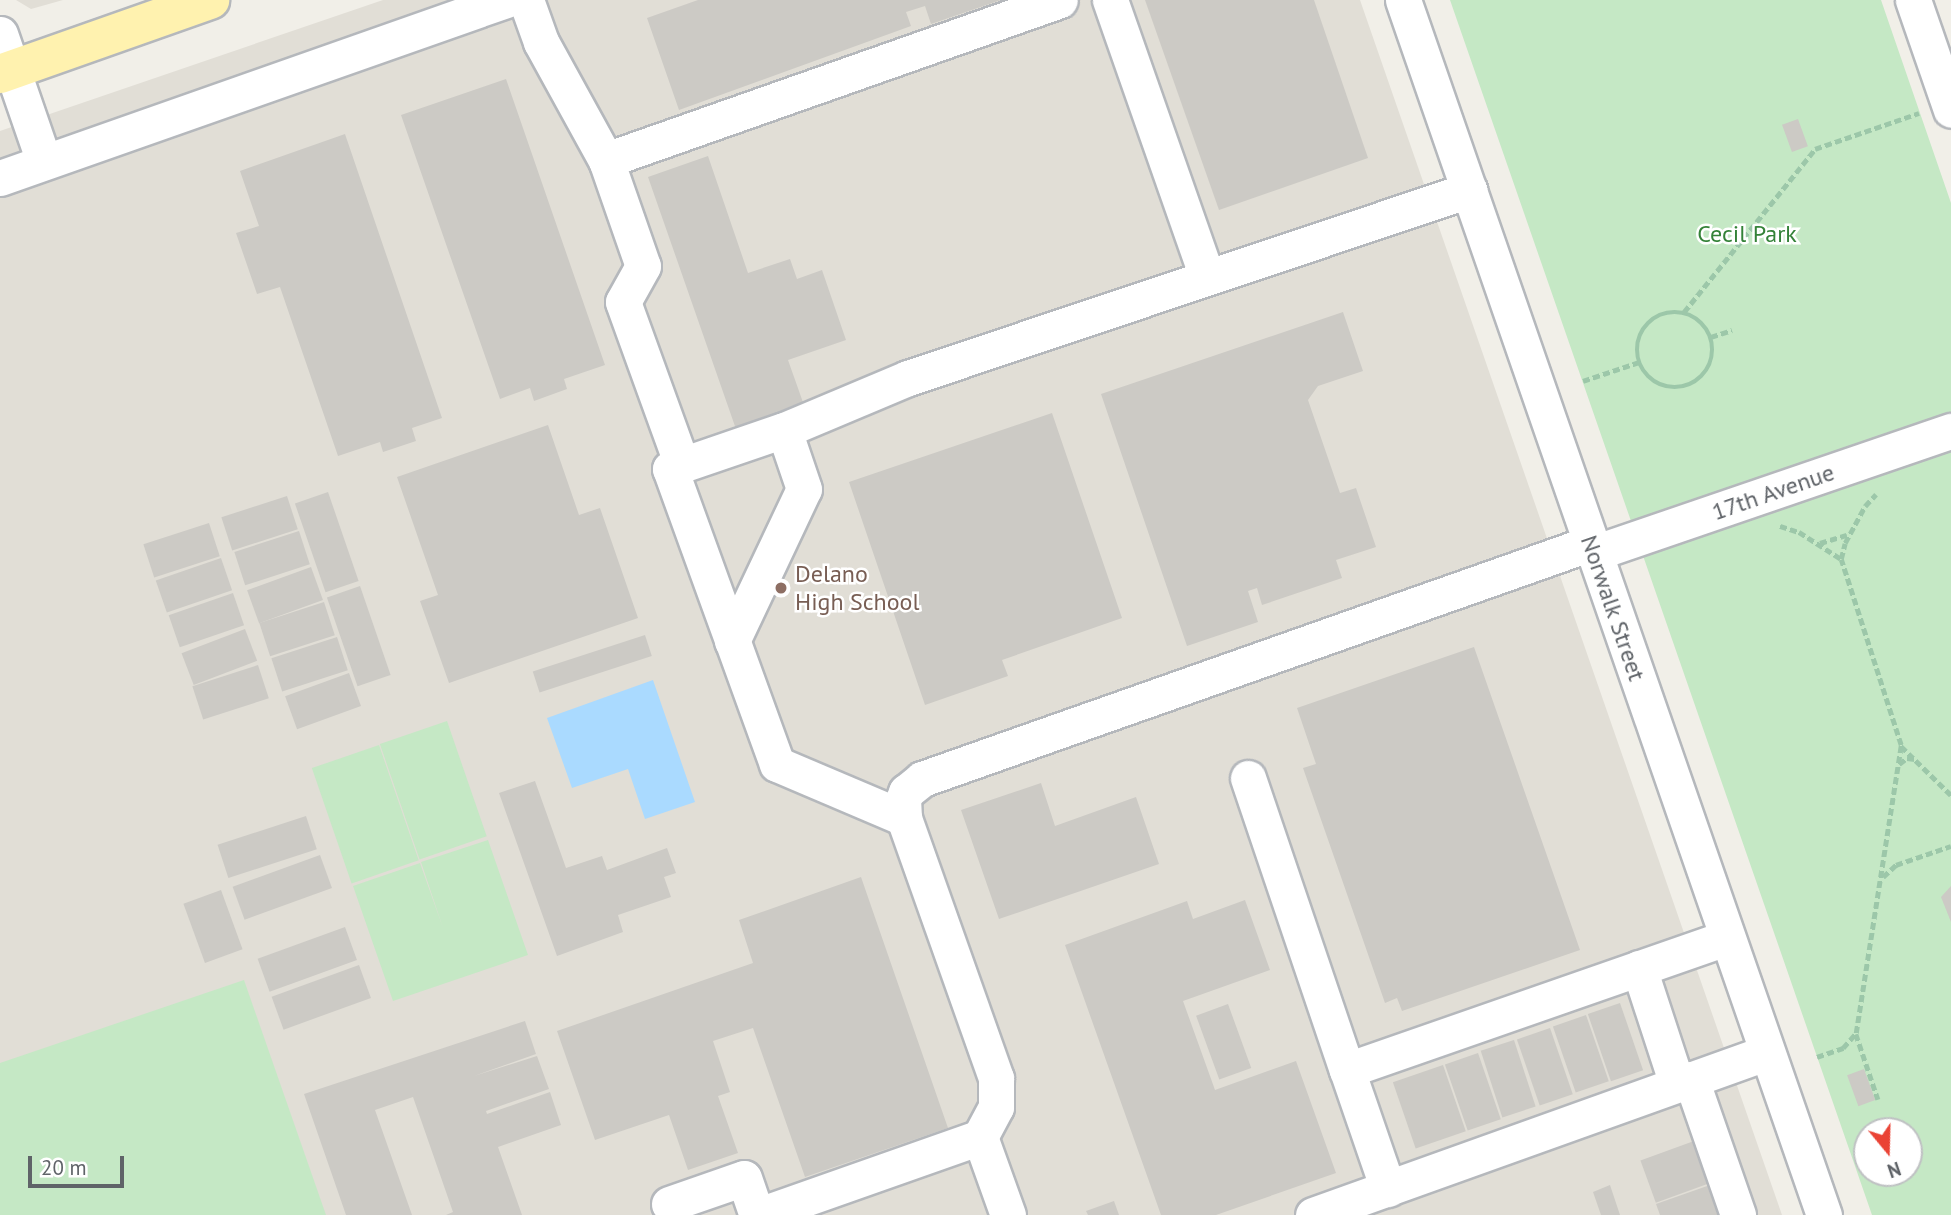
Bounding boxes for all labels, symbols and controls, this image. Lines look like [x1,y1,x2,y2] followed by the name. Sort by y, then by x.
[1697,220,1797,248] park label: Cecil Park
[1708,458,1838,526] street label: 17th Avenue
[1574,531,1652,685] street label: Norwalk Street
[795,560,919,616] place label: Delano High School
[773,580,789,596] marker: Delano High School
[1853,1117,1923,1187] north arrow
[32,1142,128,1186] scale bar
[41,1154,87,1181] text: 20 m
[1884,1157,1904,1183] text: N

